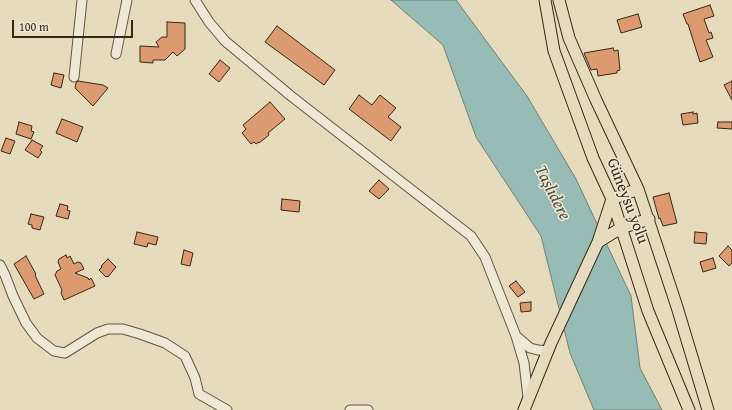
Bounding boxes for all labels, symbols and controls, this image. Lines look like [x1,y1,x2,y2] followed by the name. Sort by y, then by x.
[14,12,135,38] scale bar
[19,18,49,35] text: 100 m
[602,156,652,246] street label: Güneysu yolu
[530,162,574,224] water label: Taşlıdere

